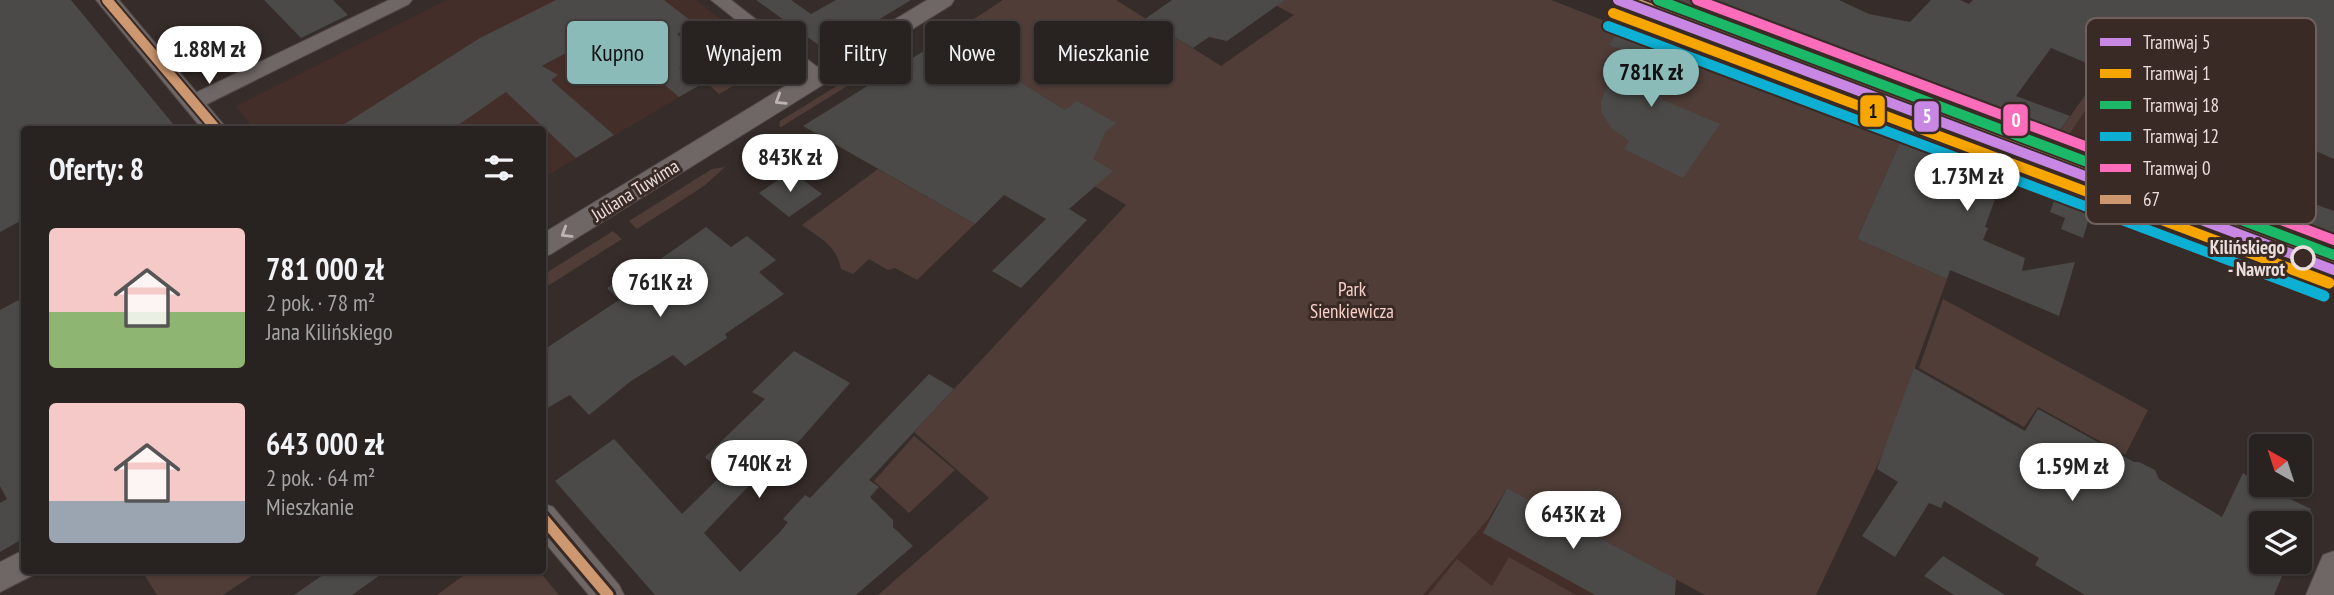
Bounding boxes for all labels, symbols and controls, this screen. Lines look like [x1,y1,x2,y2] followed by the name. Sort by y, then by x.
[2086,18,2316,224] legend
[567,21,668,84] chip: Kupno
[682,21,806,84] chip: Wynajem
[820,21,911,84] chip: Filtry
[925,21,1020,84] chip: Nowe
[1034,21,1173,84] chip: Mieszkanie
[137,27,281,86] pin: 1.88M zł
[2143,30,2211,54] text: Tramwaj 5
[173,34,245,63] text: 1.88M zł
[1586,50,1716,109] pin: 781K zł
[1619,57,1683,86] text: 781K zł
[2143,61,2211,85] text: Tramwaj 1
[775,92,788,105] one-way arrow
[2143,93,2219,117] text: Tramwaj 18
[1859,94,1886,128] line badge: 1
[1868,99,1878,123] text: 1
[1913,100,1940,133] line badge: 5
[2002,103,2029,137] line badge: 0
[1922,104,1932,128] text: 5
[2011,108,2021,132] text: 0
[2143,124,2219,148] text: Tramwaj 12
[725,134,855,194] pin: 843K zł
[758,142,822,171] text: 843K zł
[49,149,144,188] text: Oferty: 8
[480,149,518,187] icon: filters
[586,154,683,227] street label: Juliana Tuwima
[1895,154,2039,213] pin: 1.73M zł
[2143,156,2211,180] text: Tramwaj 0
[1931,161,2003,190] text: 1.73M zł
[2143,187,2160,211] text: 67
[561,224,574,237] one-way arrow
[2210,235,2285,281] place label: Kilińskiego - Nawrot
[2291,246,2315,270] marker: Kilińskiego - Nawrot
[266,249,384,288] text: 781 000 zł
[105,256,189,340] icon: home
[595,260,725,319] pin: 761K zł
[628,267,692,296] text: 761K zł
[1310,277,1394,323] park label: Park Sienkiewicza
[266,288,375,317] text: 2 pok. · 78 m²
[266,317,393,346] text: Jana Kilińskiego
[266,424,384,463] text: 643 000 zł
[105,431,189,515] icon: home
[2249,434,2312,497] north arrow
[2249,434,2312,574] map controls
[694,440,824,500] pin: 740K zł
[2000,444,2144,503] pin: 1.59M zł
[727,448,791,477] text: 740K zł
[2036,451,2108,480] text: 1.59M zł
[266,463,375,492] text: 2 pok. · 64 m²
[1508,491,1638,551] pin: 643K zł
[266,492,354,521] text: Mieszkanie
[1541,499,1605,528] text: 643K zł
[2249,511,2312,574] button: layers

